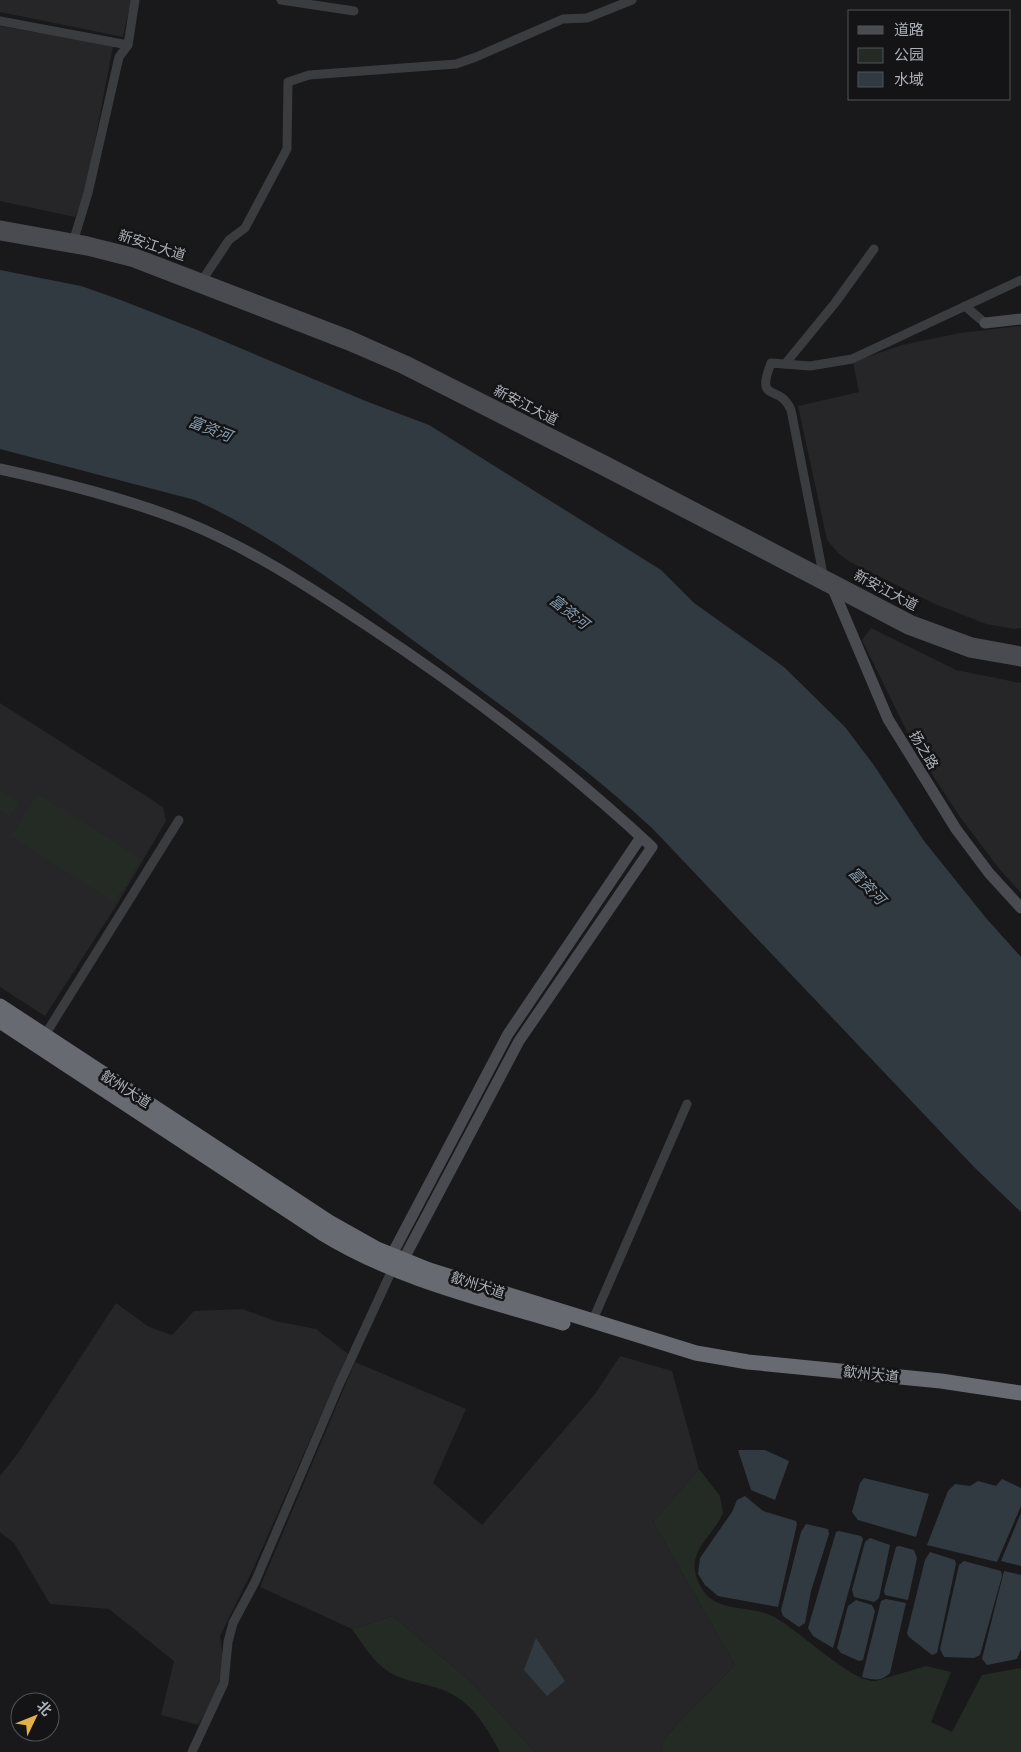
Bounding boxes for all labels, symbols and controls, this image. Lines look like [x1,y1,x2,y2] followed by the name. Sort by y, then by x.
[848,10,1011,100] legend
[894,20,924,41] text: 道路
[894,45,924,66] text: 公园
[894,70,924,91] text: 水域
[115,226,188,266] street label: 新安江大道
[490,381,561,431] street label: 新安江大道
[185,412,237,448] water label: 富资河
[850,566,921,616] street label: 新安江大道
[544,590,595,636] water label: 富资河
[904,727,943,774] street label: 扬之路
[843,863,892,912] water label: 富资河
[97,1066,154,1113] street label: 歙州大道
[448,1268,507,1304] street label: 歙州大道
[842,1362,900,1388] street label: 歙州大道
[10,1692,60,1742] north arrow
[32,1697,56,1721] text: 北

